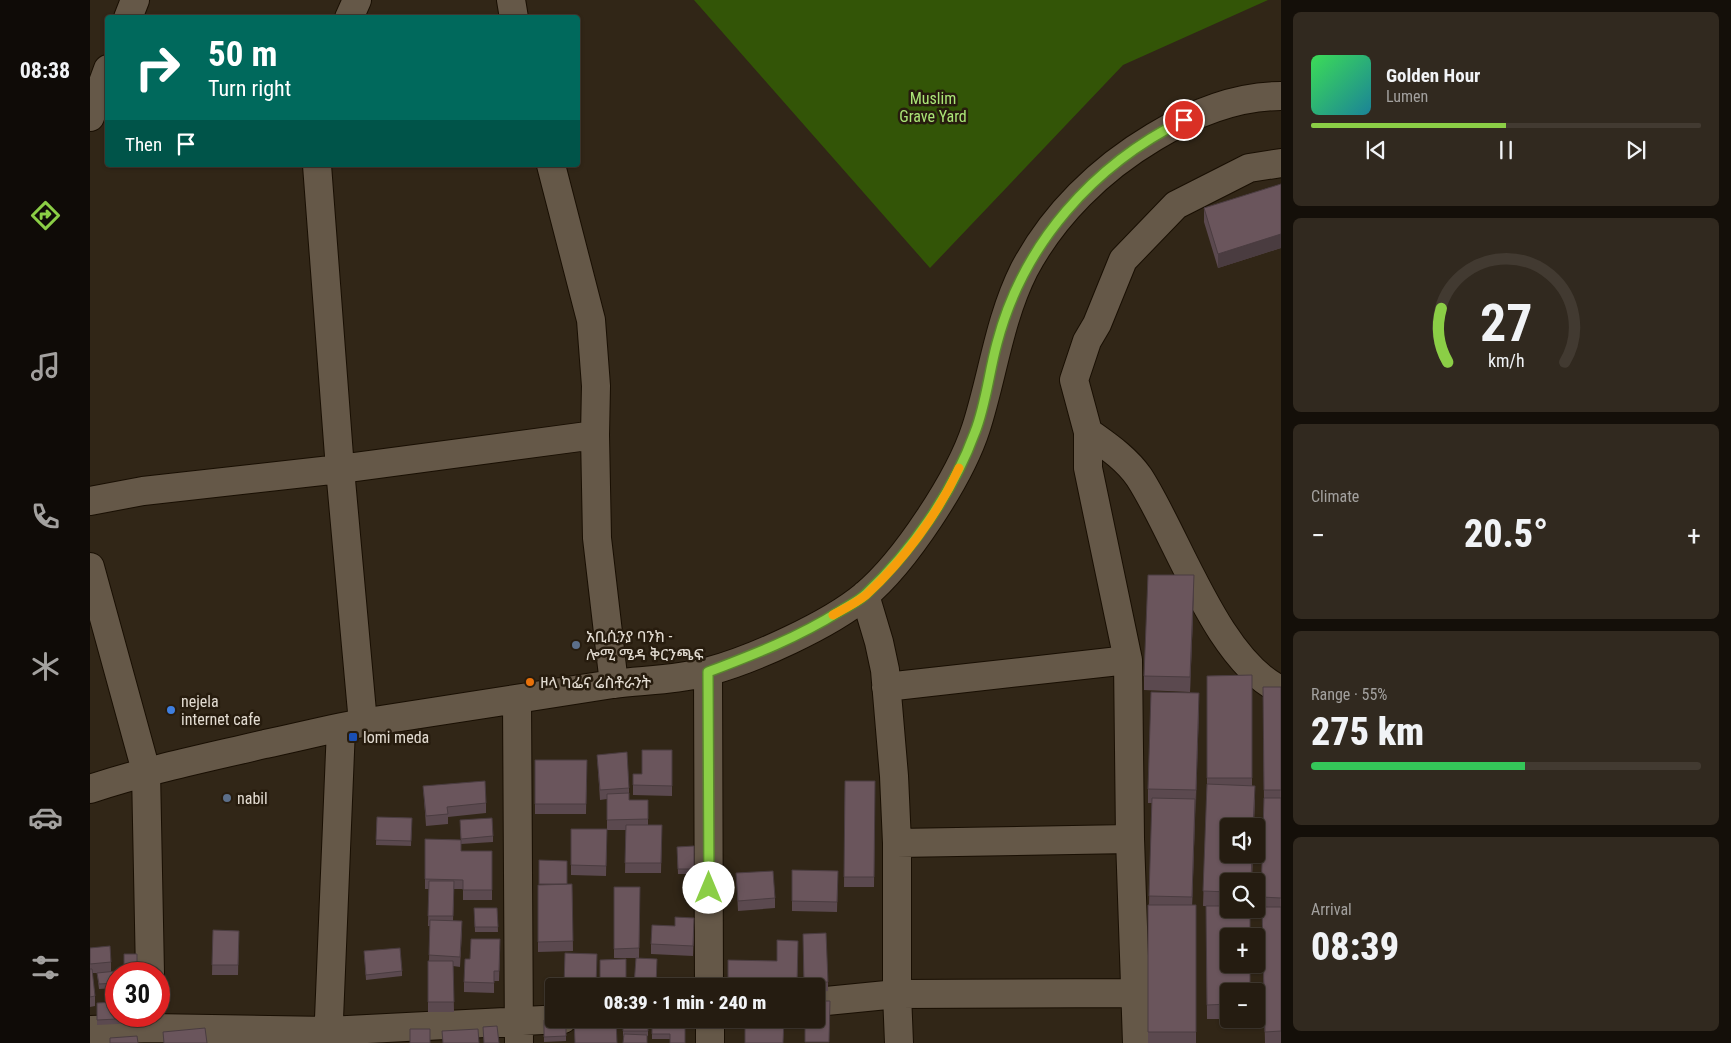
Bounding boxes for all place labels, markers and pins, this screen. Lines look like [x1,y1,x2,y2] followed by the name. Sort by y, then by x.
[1163,99,1205,141] pin
[586,627,704,664] place label: አቢሲንያ ባንክ - ሎሚ ሜዳ ቅርንጫፍ
[570,639,582,651] marker: አቢሲንያ ባንክ - ሎሚ ሜዳ ቅርንጫፍ
[540,673,652,692] place label: ዞላ ካፌና ሬስቶራንት
[524,676,536,688] marker: ዞላ ካፌና ሬስቶራንት
[181,692,261,729] place label: nejela internet cafe
[165,704,177,716] marker: nejela internet cafe
[363,728,429,747] place label: lomi meda
[347,731,359,743] marker: lomi meda
[237,789,268,808] place label: nabil
[221,792,233,804] marker: nabil

